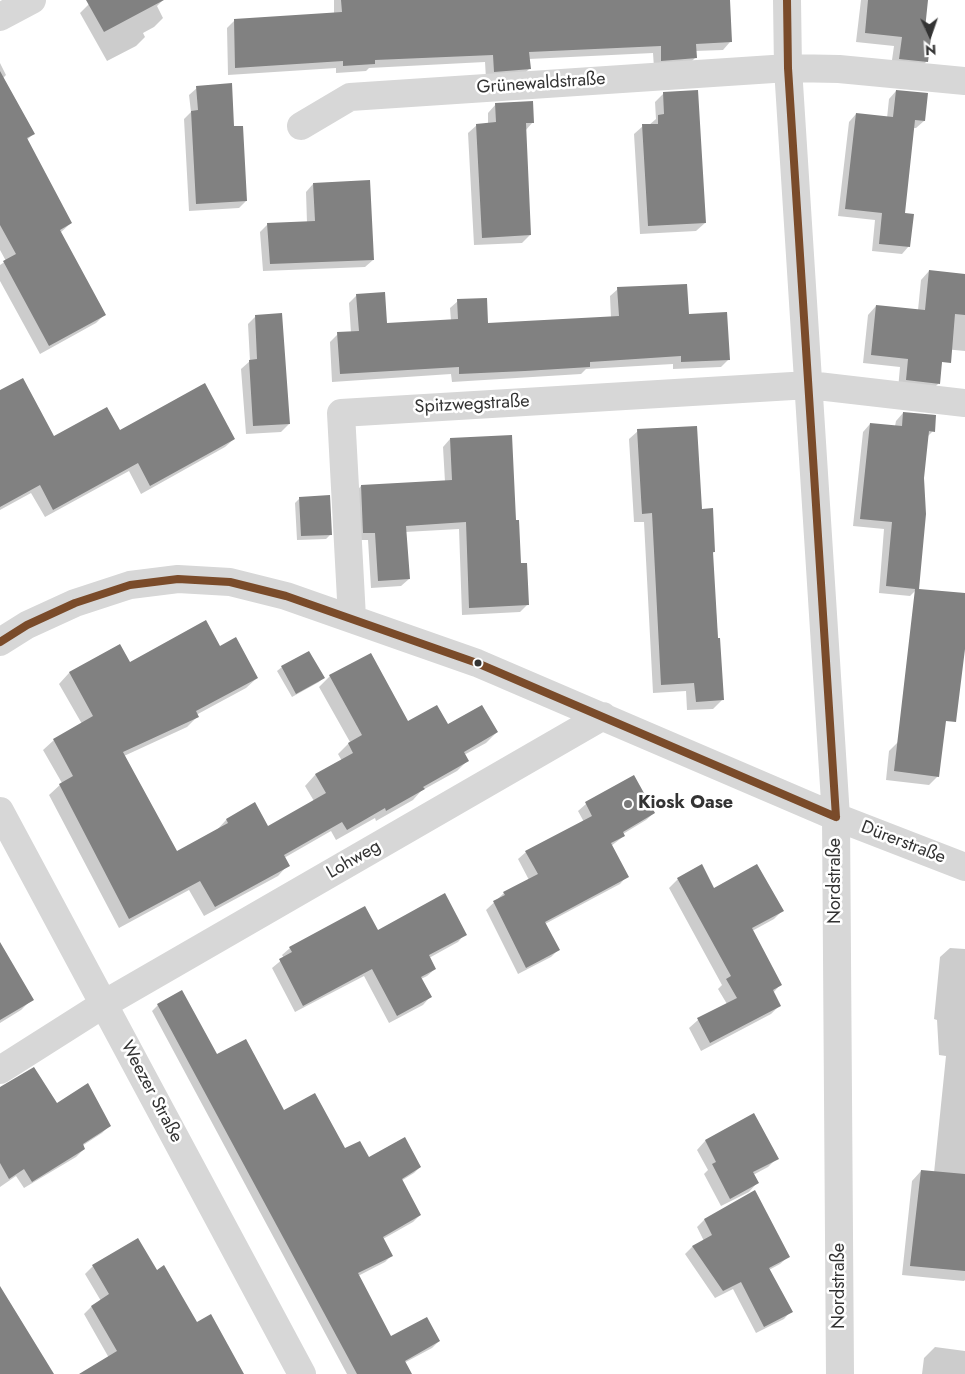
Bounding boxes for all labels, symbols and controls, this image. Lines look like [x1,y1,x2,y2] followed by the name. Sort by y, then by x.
[905,10,955,60] north arrow
[925,40,937,60] text: N
[476,69,606,99] street label: Grünewaldstraße
[414,391,530,419] street label: Spitzwegstraße
[473,658,483,668] unlabelled marker
[638,793,733,815] place label: Kiosk Oase
[622,798,634,810] marker: Kiosk Oase
[858,817,948,869] street label: Dürerstraße
[323,836,385,884] street label: Lohweg
[825,838,847,924] street label: Nordstraße
[115,1038,187,1146] street label: Weezer Straße
[829,1243,851,1329] street label: Nordstraße

